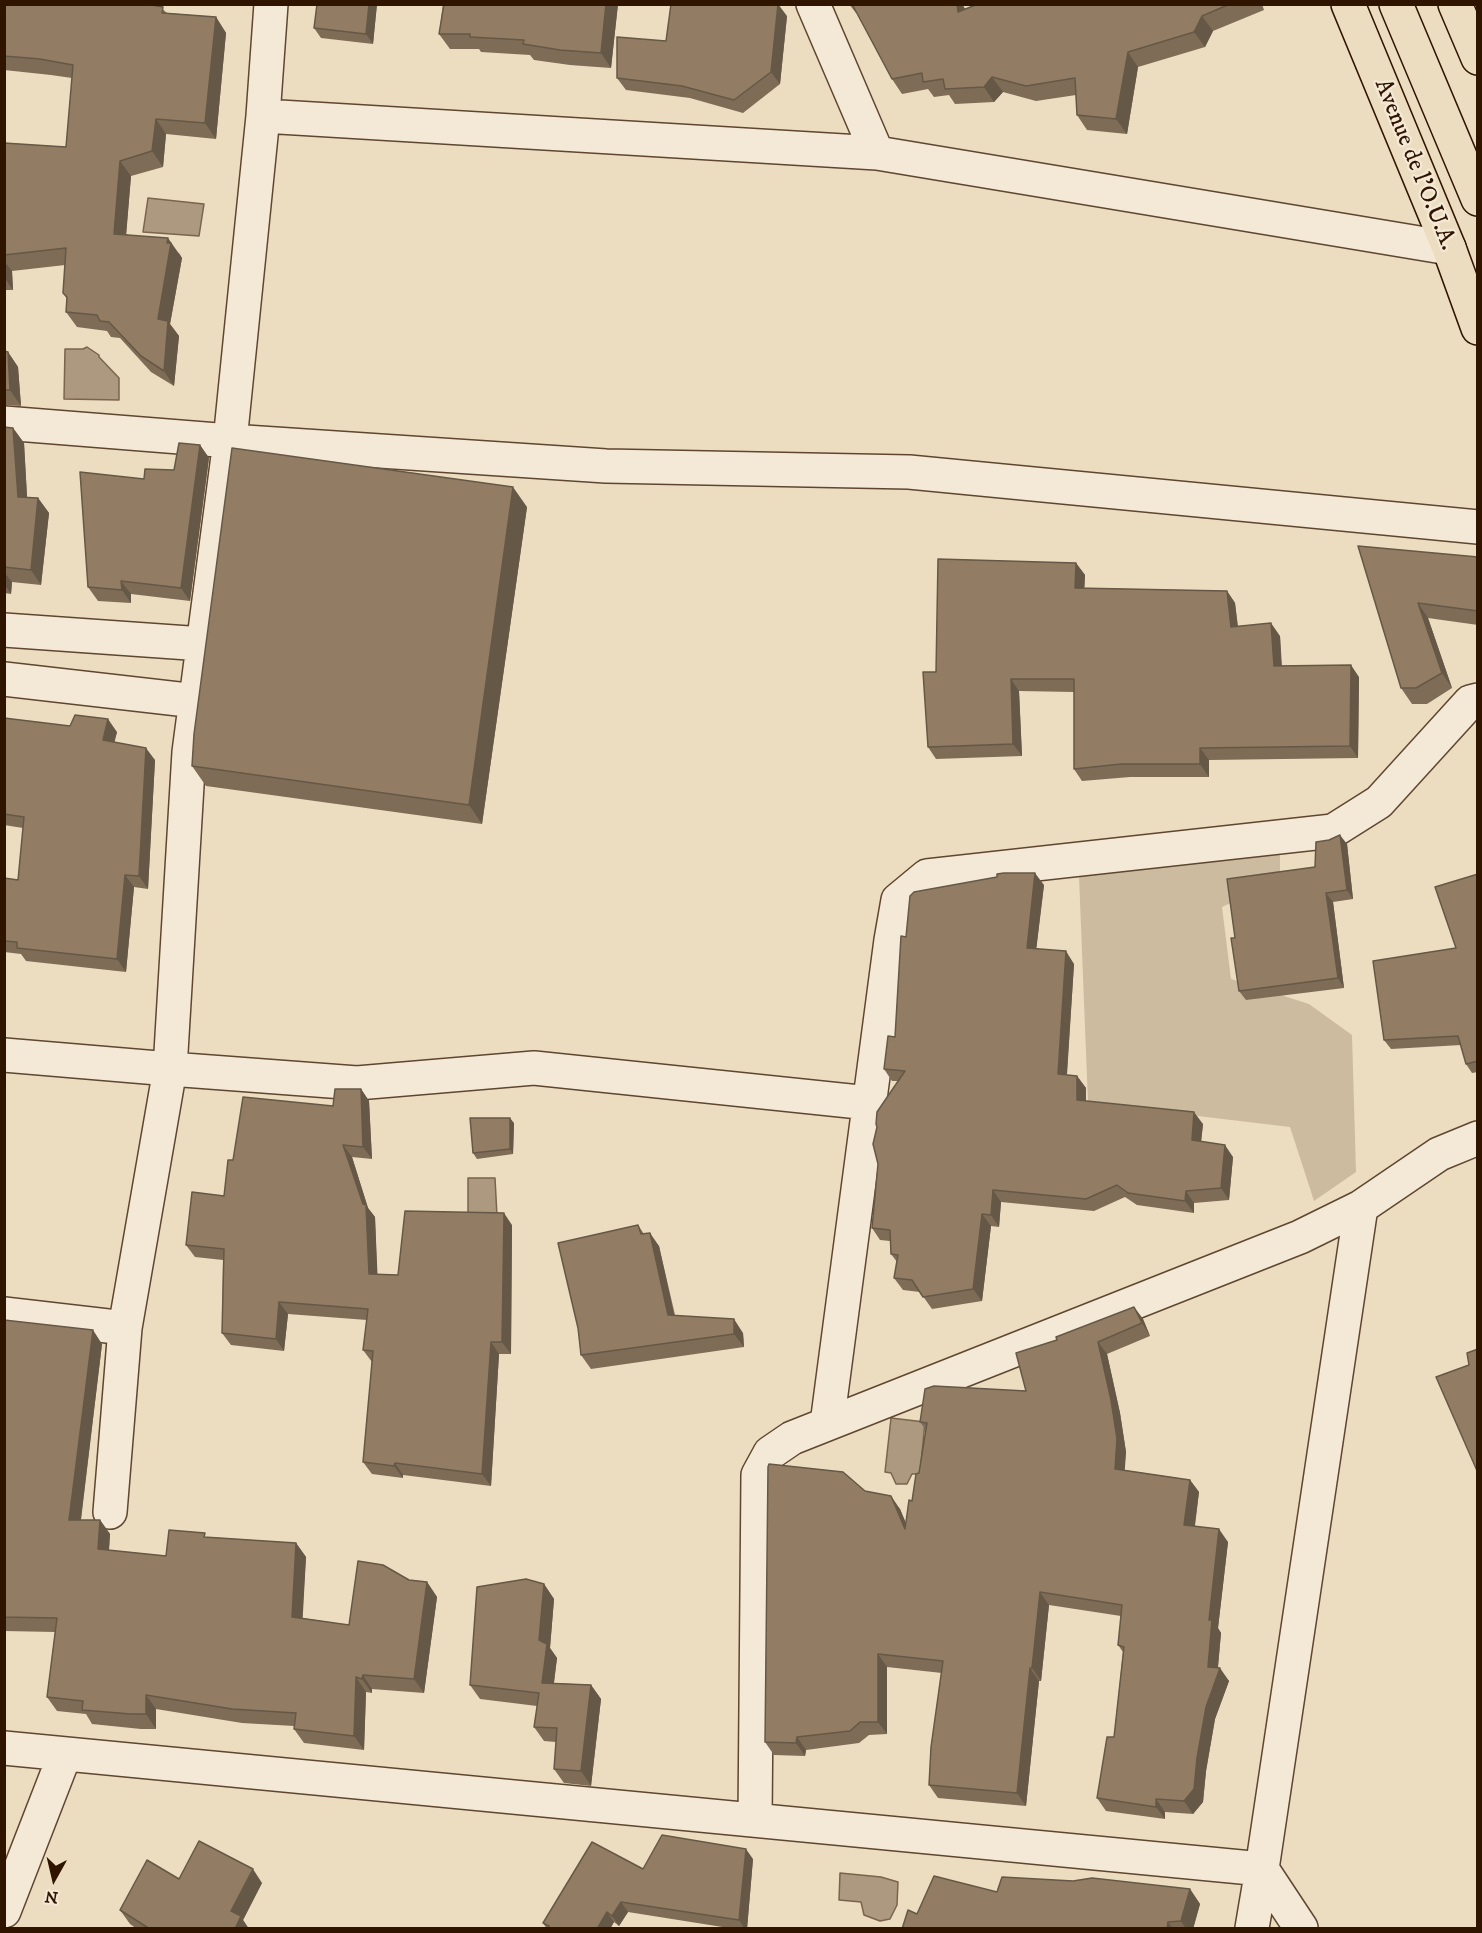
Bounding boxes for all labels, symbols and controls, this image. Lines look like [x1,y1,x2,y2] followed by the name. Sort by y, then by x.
[1367,75,1461,255] street label: Avenue de l'O.U.A.
[24,1849,84,1909] north arrow
[44,1886,59,1908] text: N

